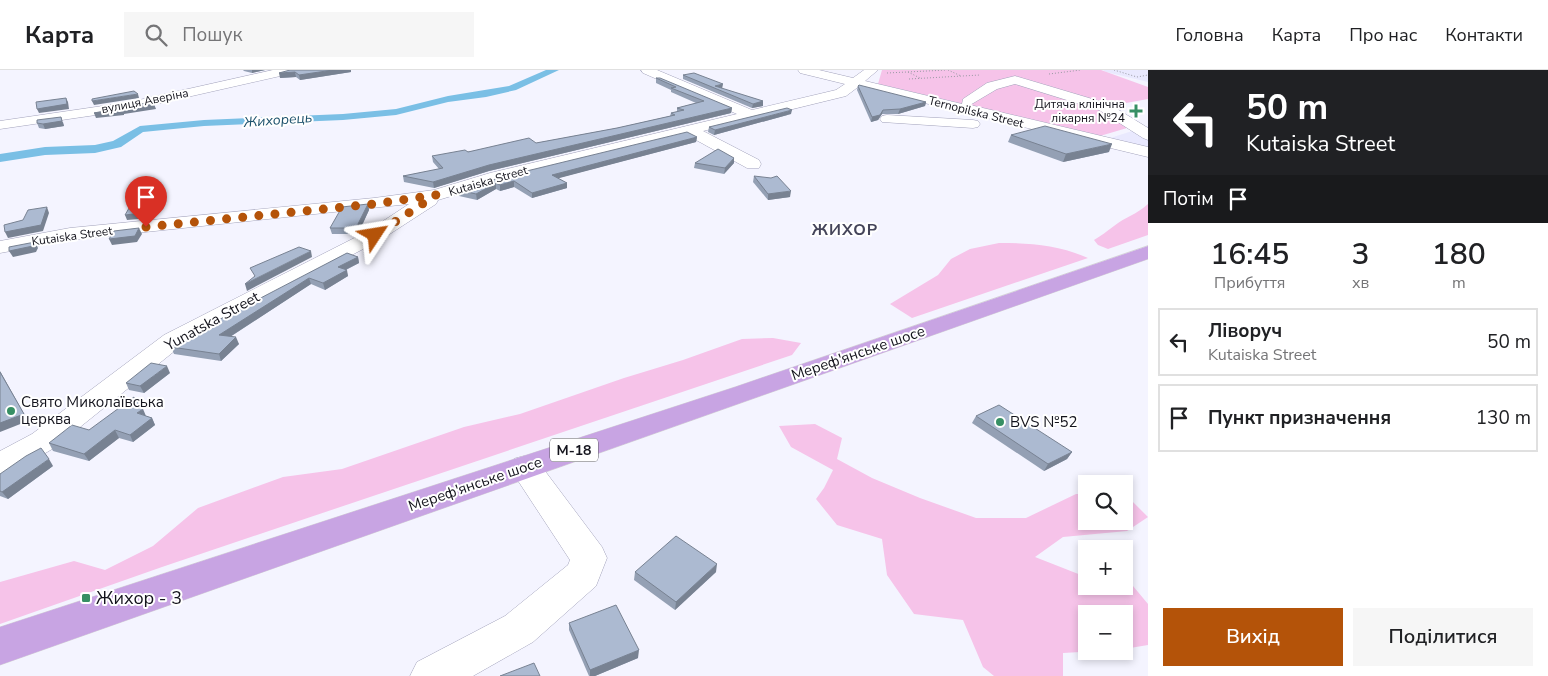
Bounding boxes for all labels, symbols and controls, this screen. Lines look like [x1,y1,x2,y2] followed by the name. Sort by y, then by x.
[124,12,474,57] search box
[25,19,94,51] text: Карта
[142,21,170,49] icon: search
[182,22,242,48] text: Пошук
[1175,23,1244,47] text: Головна
[1272,23,1321,47] text: Карта
[1349,23,1417,47] text: Про нас
[1445,23,1523,47] text: Контакти
[1246,84,1328,131] text: 50 m
[100,85,190,117] street label: вулиця Аверіна
[1163,90,1228,155] icon: left
[927,92,1026,132] street label: Ternopilska Street
[1034,96,1125,126] place label: Дитяча клінічна лікарня №24
[1129,104,1143,118] marker: Дитяча клінічна лікарня №24
[242,108,313,132] water label: Жихорець
[1246,129,1395,159] text: Kutaiska Street
[447,162,530,200] street label: Kutaiska Street
[125,176,167,227] pin
[132,183,160,211] icon: arrive
[1224,185,1252,213] icon: arrive
[1163,186,1214,212] text: Потім
[348,208,400,260] position arrow
[812,219,878,241] district label: ЖИХОР
[31,222,114,250] street label: Kutaiska Street
[1210,234,1289,275] text: 16:45
[1352,234,1370,275] text: 3
[1432,234,1486,275] text: 180
[1214,272,1285,294] text: Прибуття
[1352,272,1369,294] text: хв
[1452,272,1466,294] text: m
[160,286,264,356] street label: Yunatska Street
[1208,318,1282,344] text: Ліворуч
[789,321,927,385] street label: Мереф'янське шосе
[1165,328,1193,356] icon: left
[1487,329,1531,355] text: 50 m
[1208,344,1316,366] text: Kutaiska Street
[21,392,164,429] place label: Свято Миколаївська церква
[1165,404,1193,432] icon: arrive
[5,405,17,417] marker: Свято Миколаївська церква
[1208,405,1391,431] text: Пункт призначення
[1476,405,1531,431] text: 130 m
[1010,412,1077,432] place label: BVS №52
[994,416,1006,428] marker: BVS №52
[550,438,598,462] road number: М-18
[406,452,544,516] street label: Мереф'янське шосе
[1078,475,1133,660] map controls
[1078,475,1133,530] button: search
[1078,540,1133,595] button: +
[96,586,182,610] place label: Жихор - 3
[80,592,92,604] marker: Жихор - 3
[1078,605,1133,660] button: −
[1163,608,1343,666] button: Вихід
[1353,608,1533,666] button: Поділитися

